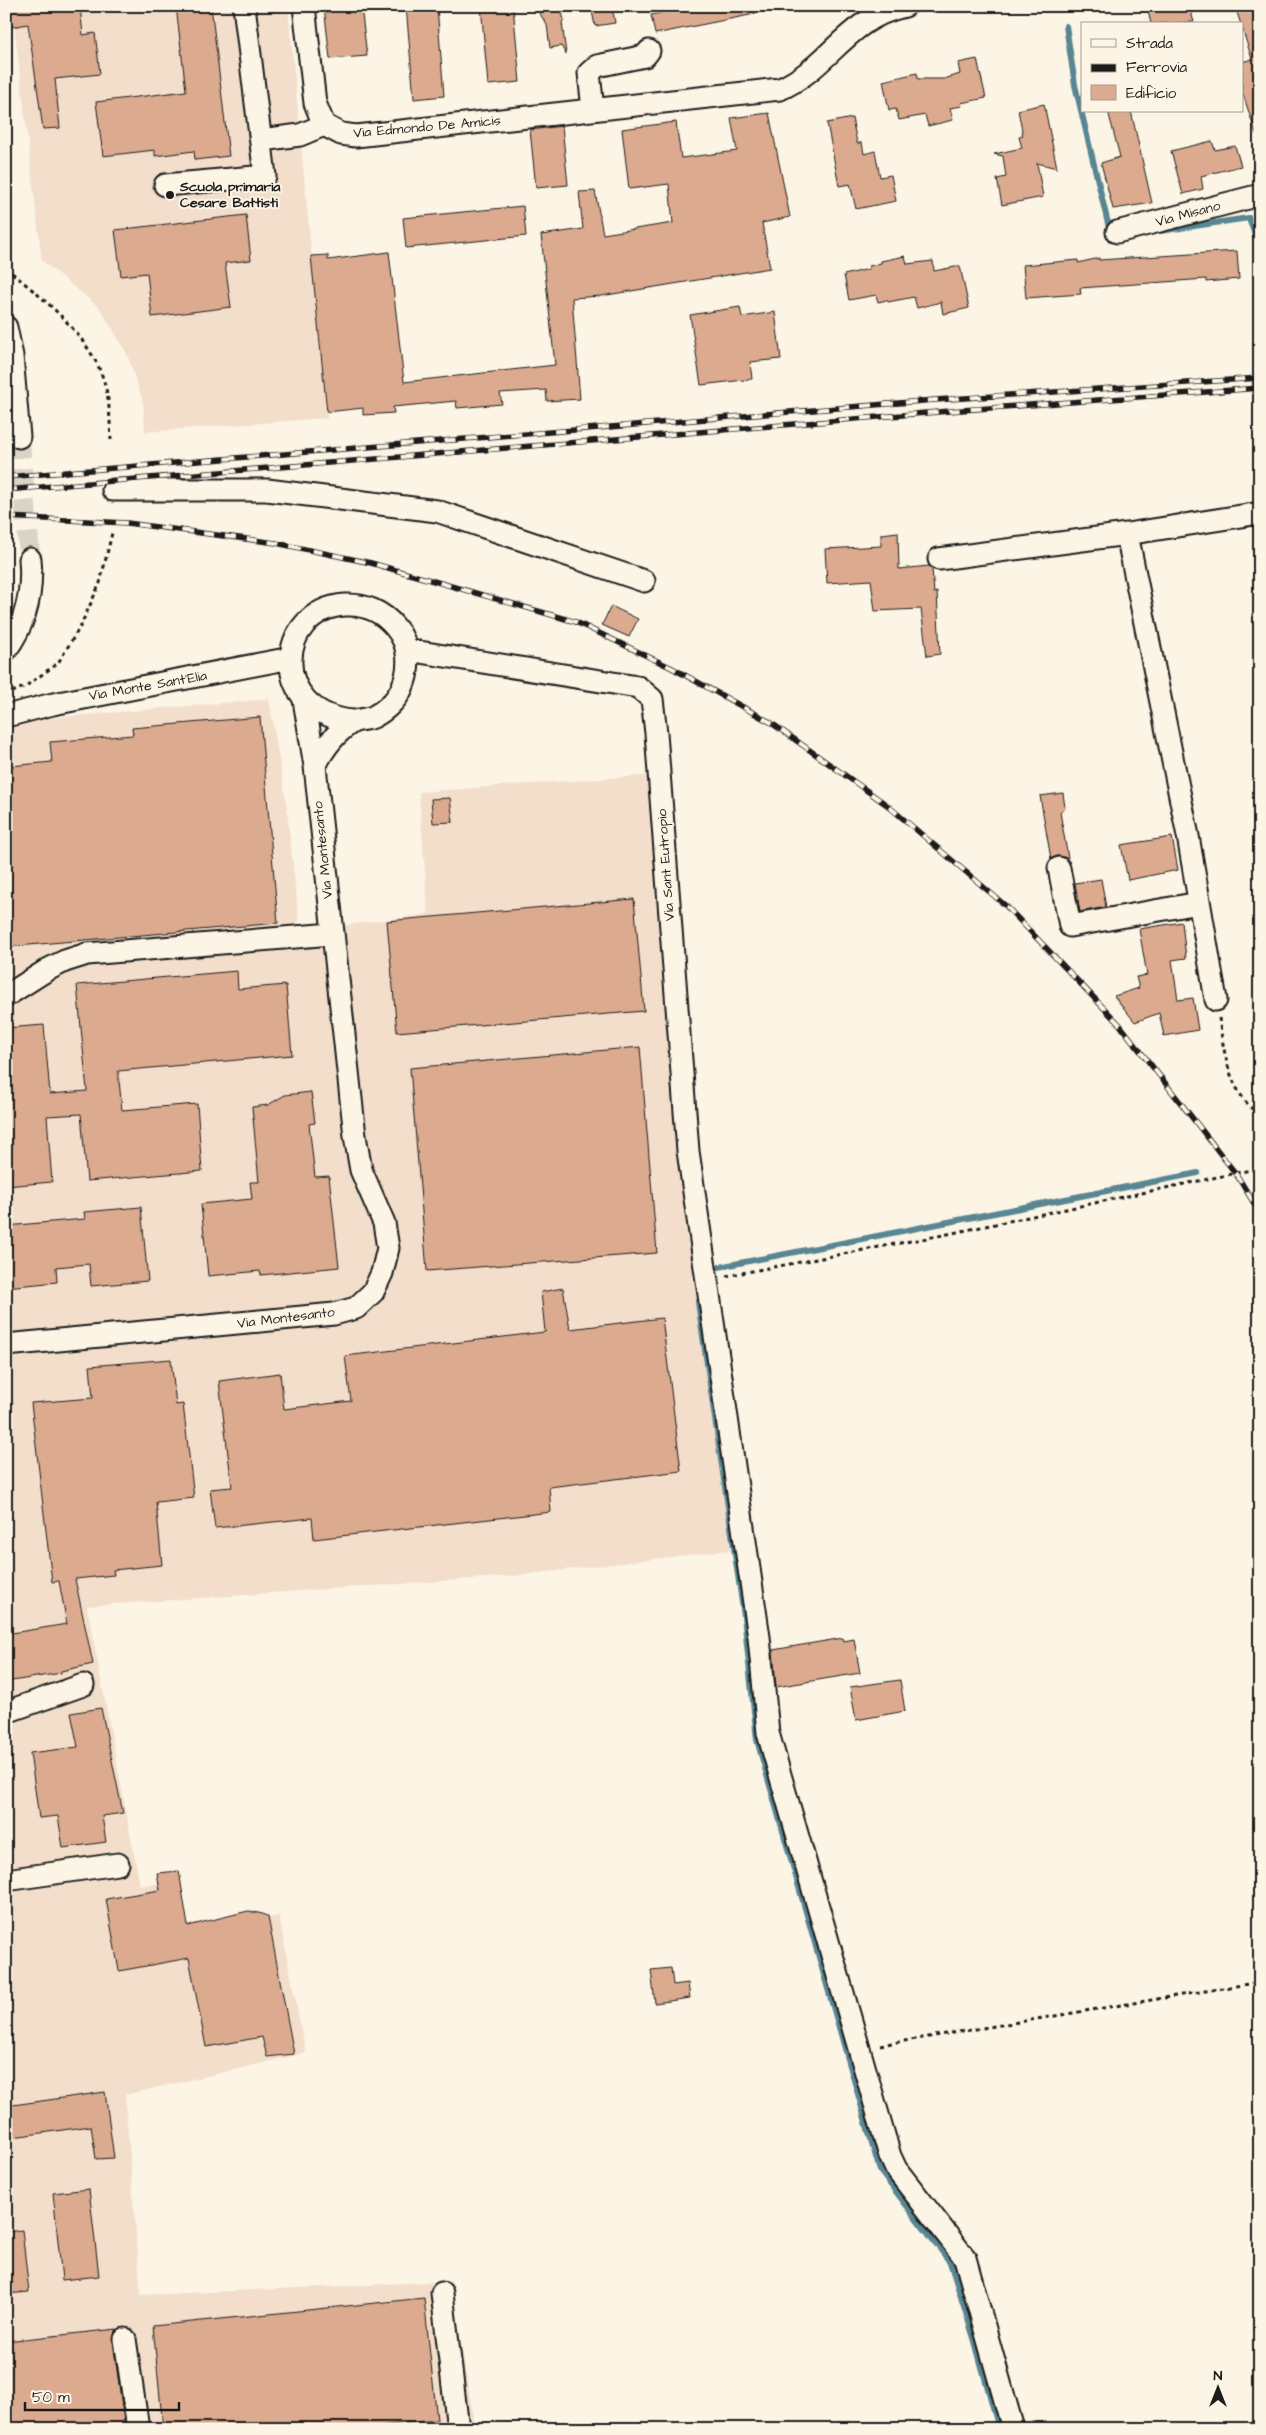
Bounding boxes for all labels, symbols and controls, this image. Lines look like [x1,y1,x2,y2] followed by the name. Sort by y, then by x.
[1081,22,1244,112] legend
[1126,33,1173,54] text: Strada
[1126,57,1188,78] text: Ferrovia
[1126,83,1177,104] text: Edificio
[353,111,501,143] street label: Via Edmondo De Amicis
[179,177,281,213] place label: Scuola primaria Cesare Battisti
[164,189,176,201] marker: Scuola primaria Cesare Battisti
[1153,196,1223,232] street label: Via Misano
[87,666,209,706] street label: Via Monte Sant'Elia
[308,800,338,900] street label: Via Montesanto
[652,808,680,922] street label: Via Sant Eutropio
[236,1302,336,1334] street label: Via Montesanto
[1194,2362,1244,2412] north arrow
[1214,2366,1223,2386] text: N
[25,2380,179,2412] scale bar
[32,2387,70,2408] text: 50 m

